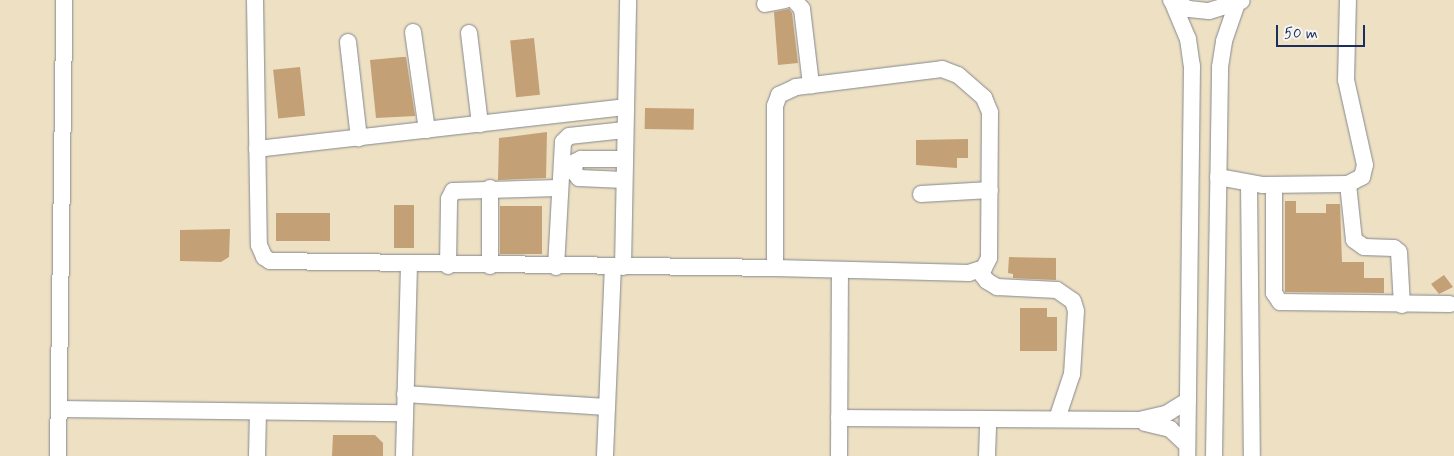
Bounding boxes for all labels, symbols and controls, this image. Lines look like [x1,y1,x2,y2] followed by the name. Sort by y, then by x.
[1279,15,1368,47] scale bar
[1284,24,1318,44] text: 50 m

